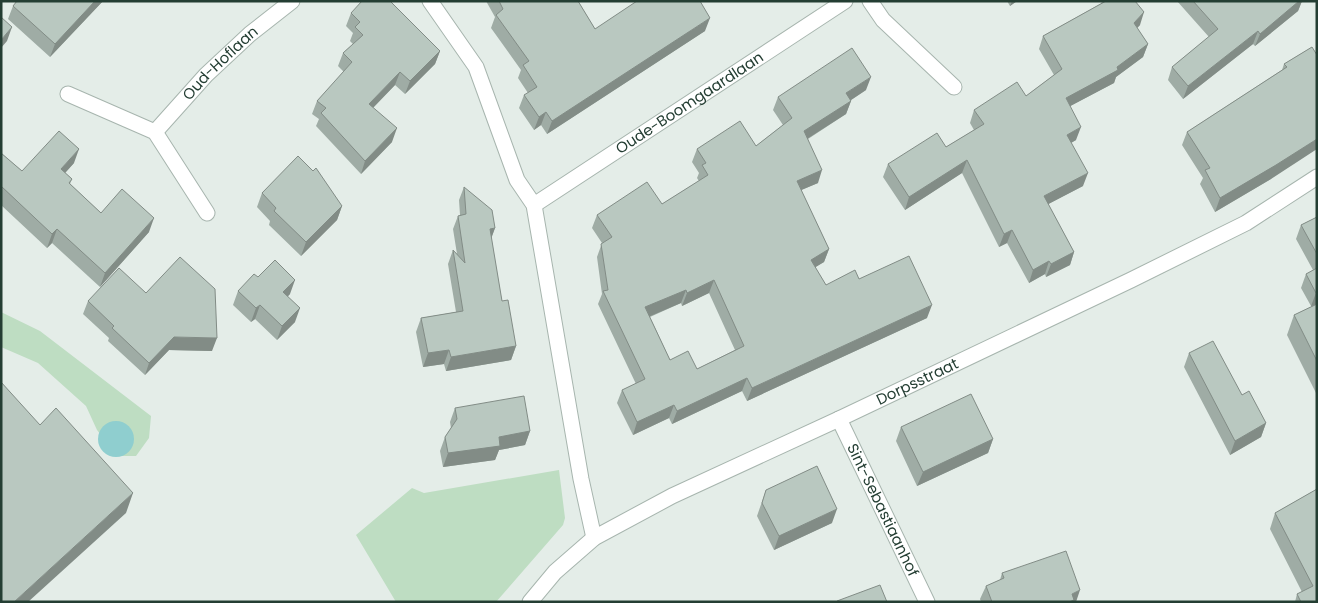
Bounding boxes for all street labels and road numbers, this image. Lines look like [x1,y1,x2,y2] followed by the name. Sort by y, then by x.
[177,21,262,105] street label: Oud-Hoflaan
[611,46,767,159] street label: Oude-Boomgaardlaan
[873,353,962,410] street label: Dorpsstraat
[842,440,924,580] street label: Sint-Sebastiaanhof

